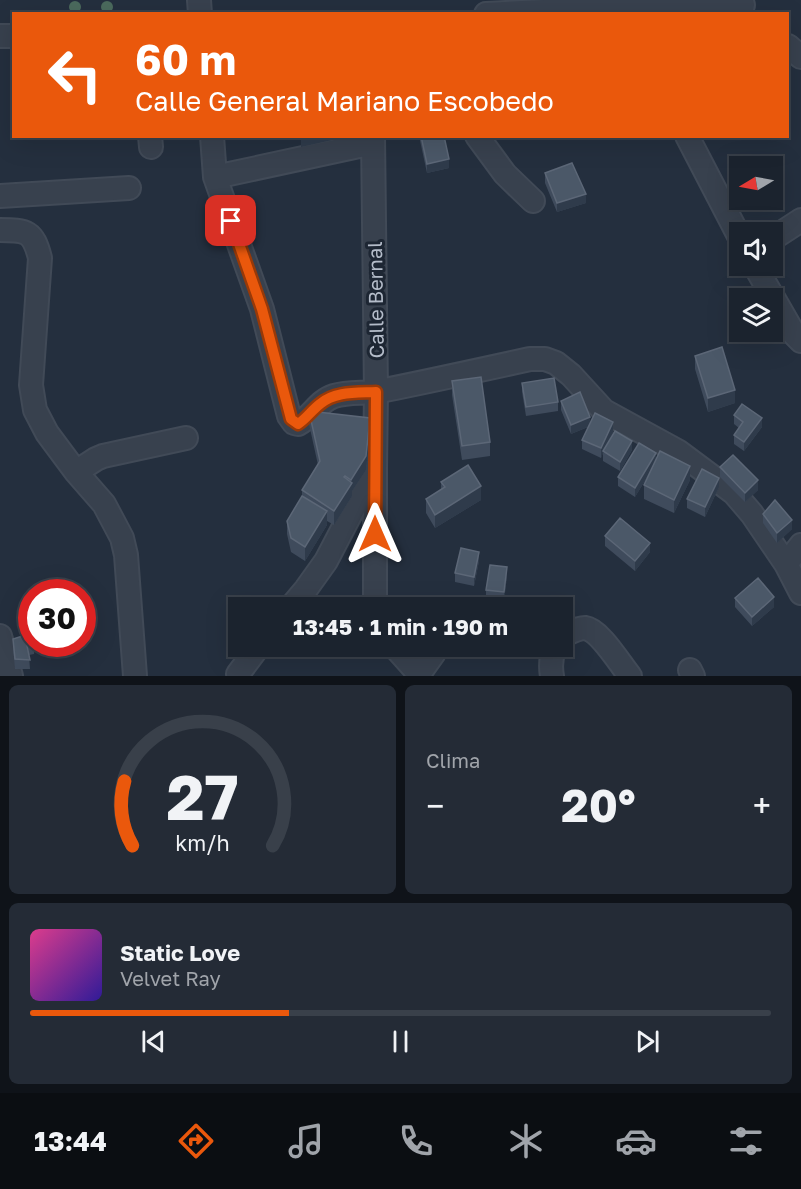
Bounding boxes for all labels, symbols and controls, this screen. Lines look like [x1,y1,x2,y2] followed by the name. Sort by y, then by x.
[135,34,236,84] text: 60 m
[36,36,114,114] icon: left
[135,85,554,117] text: Calle General Mariano Escobedo
[729,156,783,210] north arrow
[729,156,783,342] map controls
[205,195,256,246] pin
[214,204,247,237] icon: arrive
[729,222,783,276] button: sound
[362,241,388,359] street label: Calle Bernal
[729,288,783,342] button: layers
[343,502,407,566] position arrow
[18,579,96,657] speed limit sign: 30
[293,613,508,640] text: 13:45 · 1 min · 190 m
[426,748,480,772] text: Clima
[166,759,239,834] text: 27
[561,778,636,832] text: 20°
[426,786,444,825] text: −
[753,786,771,825] text: +
[175,831,230,857] text: km/h
[120,939,240,966] text: Static Love
[120,966,221,990] text: Velvet Ray
[137,1025,170,1058] icon: previous
[384,1025,417,1058] icon: pause
[631,1025,664,1058] icon: next
[175,1120,217,1162] icon: directions
[285,1120,327,1162] icon: music
[395,1120,437,1162] icon: phone
[505,1120,547,1162] icon: climate
[615,1120,657,1162] icon: car
[725,1120,767,1162] icon: filters
[34,1125,107,1157] text: 13:44

